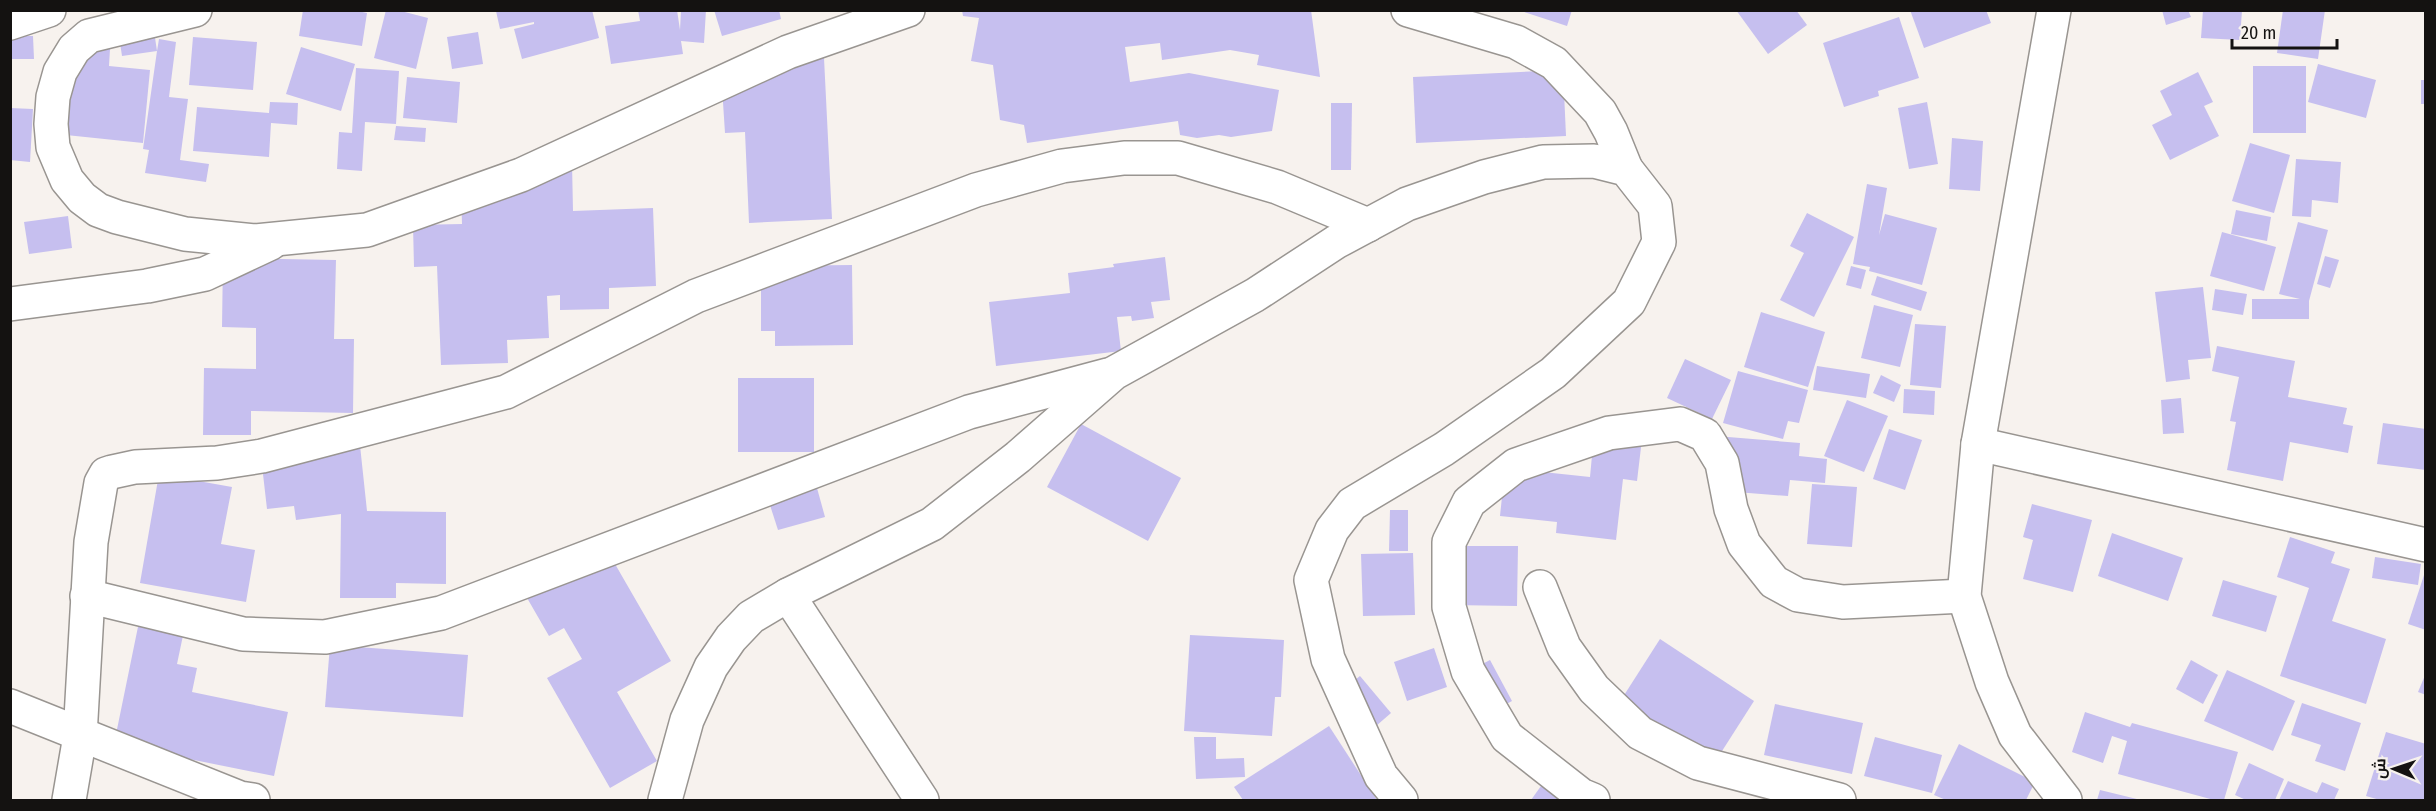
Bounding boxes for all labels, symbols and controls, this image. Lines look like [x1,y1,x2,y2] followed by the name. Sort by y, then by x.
[2232,12,2337,50] scale bar
[2241,22,2276,44] text: 20 m
[2364,739,2424,799] north arrow
[2370,758,2389,779] text: ش

